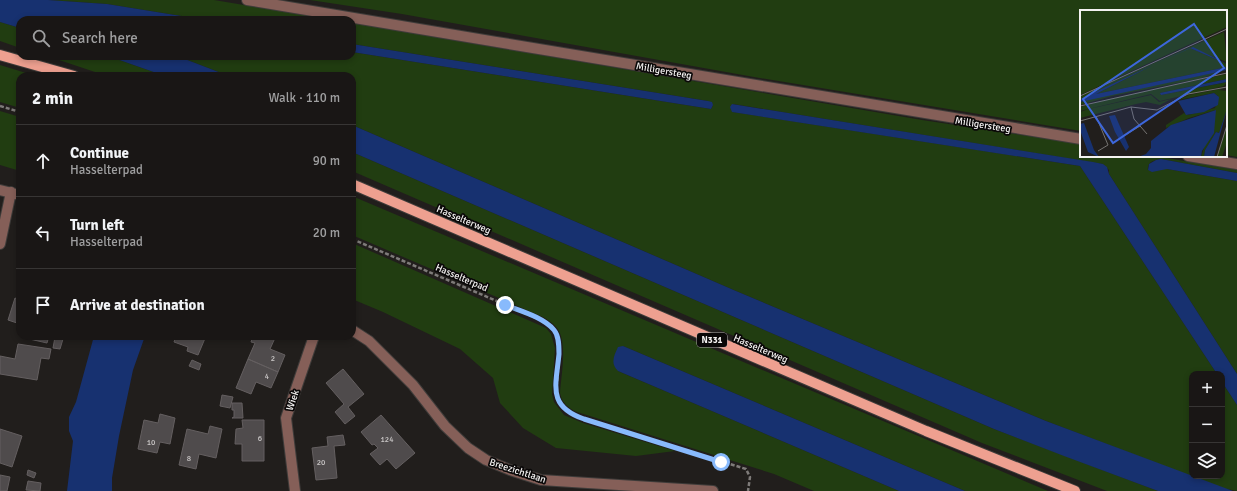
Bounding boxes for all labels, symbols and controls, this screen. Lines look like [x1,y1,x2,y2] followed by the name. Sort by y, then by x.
[1080,10,1227,157] inset map
[16,16,356,60] search box
[30,27,52,49] icon: search
[62,29,138,47] text: Search here
[635,60,693,82] street label: Milligersteeg
[32,88,73,109] text: 2 min
[269,90,340,106] text: Walk · 110 m
[954,115,1012,135] street label: Milligersteeg
[70,144,129,162] text: Continue
[32,150,54,172] icon: ahead
[313,153,340,169] text: 90 m
[70,162,143,178] text: Hasselterpad
[435,203,493,237] street label: Hasselterweg
[70,216,124,234] text: Turn left
[32,222,54,244] icon: left
[313,225,340,241] text: 20 m
[70,234,143,250] text: Hasselterpad
[433,261,490,294] street label: Hasselterpad
[32,294,54,316] icon: arrive
[70,296,205,314] text: Arrive at destination
[496,296,514,314] route end
[732,332,790,366] street label: Hasselterweg
[697,333,727,347] road number: N331
[271,353,275,363] house number: 2
[265,371,270,381] house number: 4
[1189,371,1225,479] map controls
[1189,371,1225,407] button: +
[284,388,302,412] street label: Wiek
[1189,407,1225,443] button: −
[258,433,262,443] house number: 6
[381,434,394,444] house number: 124
[147,437,155,447] house number: 10
[1189,443,1225,479] button: layers
[187,453,191,463] house number: 8
[712,453,730,471] route start
[488,456,548,486] street label: Breezichtlaan
[317,457,325,467] house number: 20

